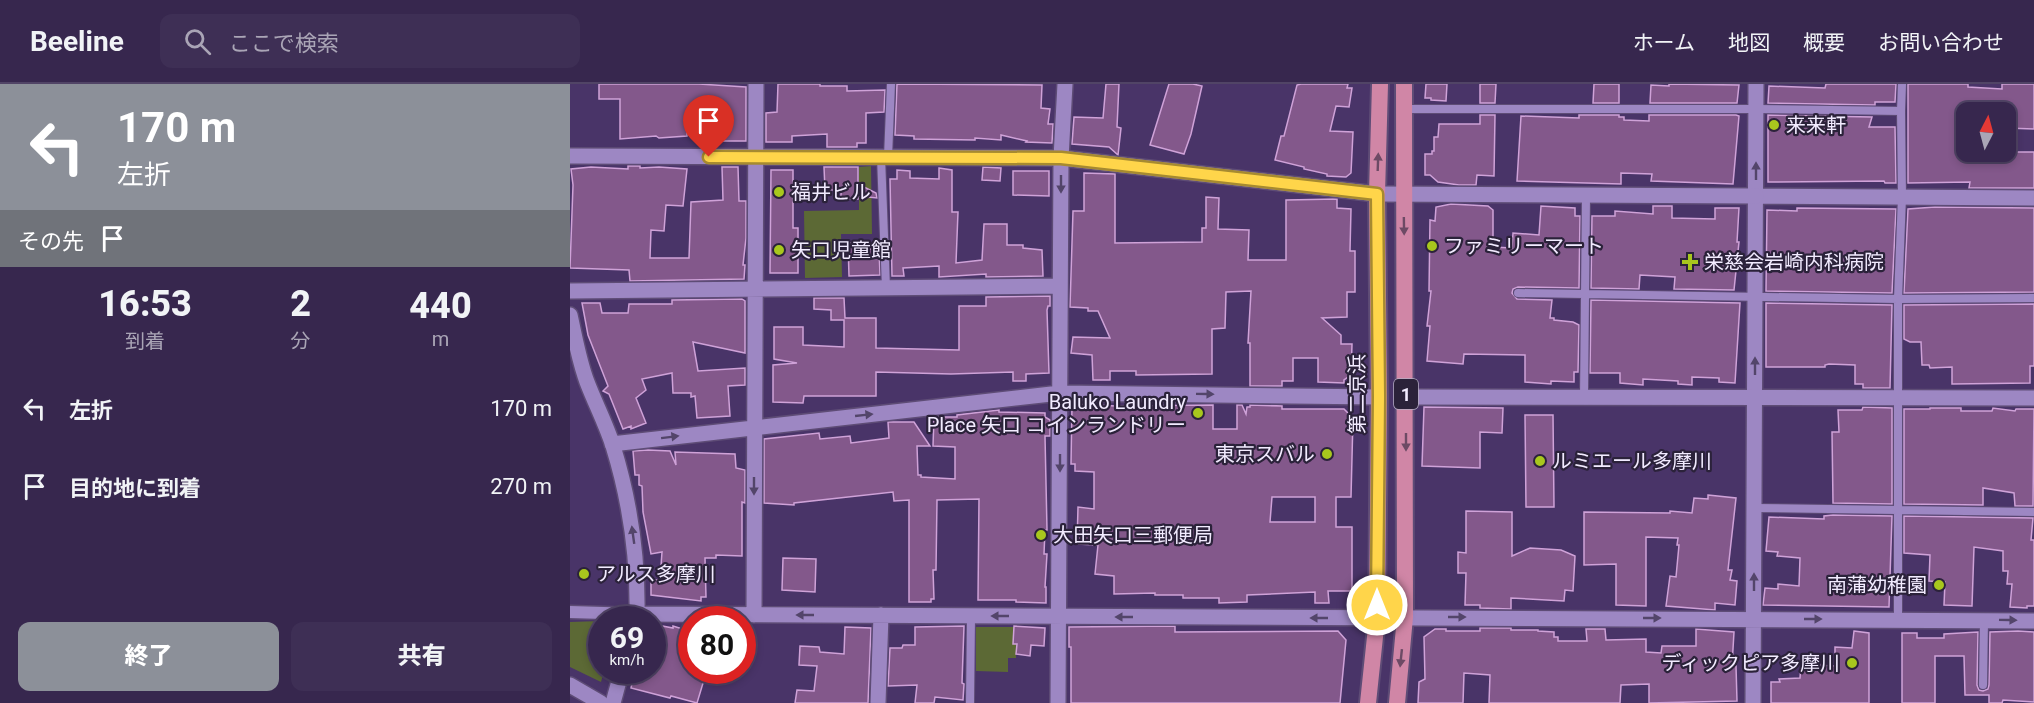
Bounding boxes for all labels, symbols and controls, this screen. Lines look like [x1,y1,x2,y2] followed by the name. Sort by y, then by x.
[160,14,580,68] search box
[30,25,124,58] text: Beeline
[181,25,214,58] icon: search
[229,31,339,56] text: ここで検索
[1633,31,1695,55] text: ホーム
[1728,31,1770,55] text: 地図
[1803,31,1845,55] text: 概要
[1878,31,2004,55] text: お問い合わせ
[683,95,734,157] pin
[1956,102,2016,162] north arrow
[1956,102,2016,162] map controls
[117,103,236,152] text: 170 m
[692,104,725,137] icon: arrive
[18,108,96,186] icon: left
[1786,113,1846,137] place label: 来来軒
[1767,118,1781,132] marker: 来来軒
[1373,153,1382,172] one-way arrow
[117,159,171,191] text: 左折
[1751,161,1761,180] one-way arrow
[1056,175,1066,194] one-way arrow
[791,180,871,204] place label: 福井ビル
[772,185,786,199] marker: 福井ビル
[1399,217,1408,236] one-way arrow
[96,222,129,255] icon: arrive
[18,229,84,254] text: その先
[1444,234,1604,258] place label: ファミリーマート
[791,238,891,262] place label: 矢口児童館
[1425,239,1439,253] marker: ファミリーマート
[772,243,786,257] marker: 矢口児童館
[1704,250,1884,274] place label: 栄慈会岩崎内科病院
[1681,253,1699,271] marker: 栄慈会岩崎内科病院
[98,283,192,325] text: 16:53
[290,283,311,325] text: 2
[409,285,472,327] text: 440
[432,327,449,351] text: m
[125,329,165,353] text: 到着
[291,329,311,353] text: 分
[1345,354,1369,434] street label: 第二京浜
[1750,356,1760,375] one-way arrow
[1394,379,1418,409] road number: 1
[1195,389,1214,399] one-way arrow
[927,390,1187,437] place label: Baluko Laundry Place 矢口 コインランドリー
[18,392,51,425] icon: left
[490,396,552,421] text: 170 m
[69,398,113,423] text: 左折
[1191,406,1205,420] marker: Baluko Laundry Place 矢口 コインランドリー
[855,410,874,420] one-way arrow
[661,432,680,442] one-way arrow
[1401,433,1411,452] one-way arrow
[1215,442,1315,466] place label: 東京スバル
[1320,447,1334,461] marker: 東京スバル
[1552,449,1712,473] place label: ルミエール多摩川
[1055,454,1064,473] one-way arrow
[1533,454,1547,468] marker: ルミエール多摩川
[18,470,51,503] icon: arrive
[490,474,552,499] text: 270 m
[69,476,201,501] text: 目的地に到着
[749,477,759,496] one-way arrow
[1053,523,1213,547] place label: 大田矢口三郵便局
[628,525,637,544] one-way arrow
[1034,528,1048,542] marker: 大田矢口三郵便局
[596,562,716,586] place label: アルス多摩川
[577,567,591,581] marker: アルス多摩川
[1749,572,1759,591] one-way arrow
[1345,573,1409,637] position arrow
[1827,573,1927,597] place label: 南蒲幼稚園
[1932,578,1946,592] marker: 南蒲幼稚園
[678,606,756,684] speed limit sign: 80
[796,610,815,620] one-way arrow
[991,611,1010,621] one-way arrow
[1114,612,1133,622] one-way arrow
[1309,613,1328,623] one-way arrow
[1447,613,1466,622] one-way arrow
[1642,613,1661,623] one-way arrow
[1803,614,1822,624] one-way arrow
[1998,615,2017,625] one-way arrow
[610,620,644,655] text: 69
[18,622,279,691] button: 終了
[291,622,552,691] button: 共有
[1396,649,1406,668] one-way arrow
[609,651,645,669] text: km/h
[1661,651,1840,675] place label: ディックピア多摩川
[1845,656,1859,670] marker: ディックピア多摩川

